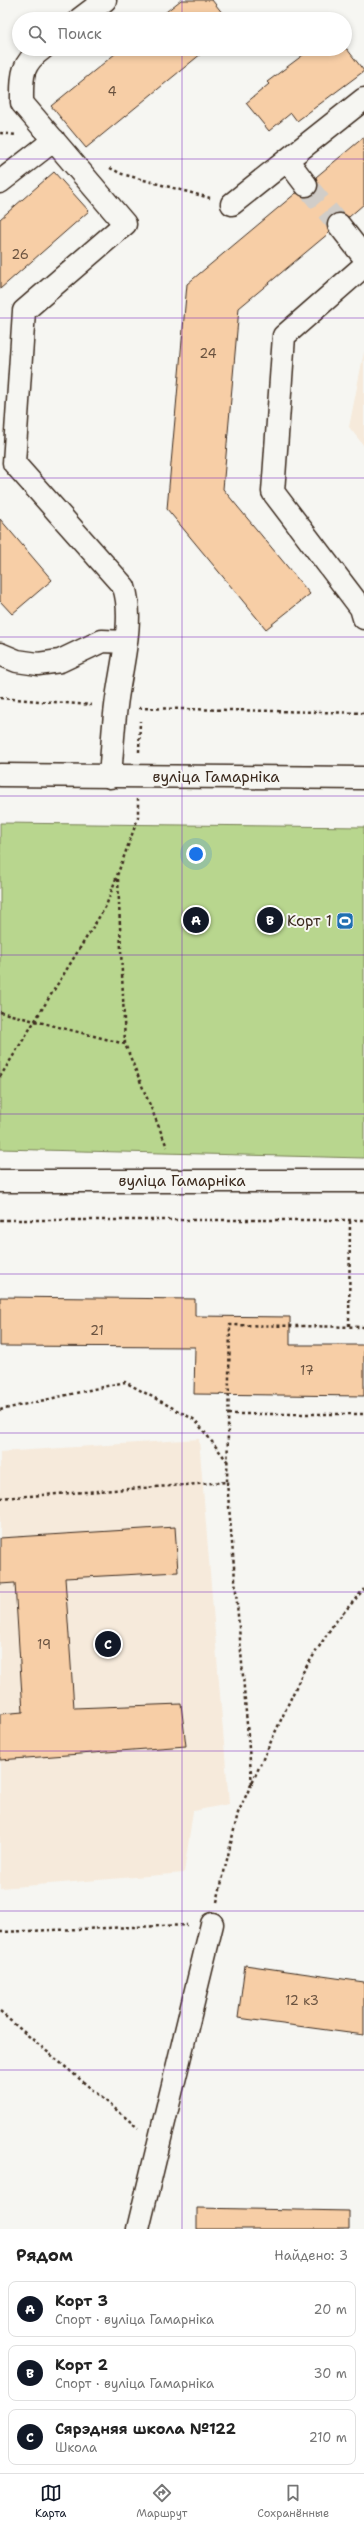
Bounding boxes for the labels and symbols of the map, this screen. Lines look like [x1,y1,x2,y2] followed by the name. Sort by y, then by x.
[107,83,117,100] house number: 4
[11,246,29,263] house number: 26
[199,345,217,362] house number: 24
[152,767,280,787] street label: вуліца Гамарніка
[186,844,206,864] your location
[183,905,209,935] pin: A
[257,905,283,935] pin: B
[287,911,332,931] place label: Корт 1
[335,911,355,931] sports icon: Корт 1
[118,1171,246,1191] street label: вуліца Гамарніка
[90,1322,104,1339] house number: 21
[300,1362,314,1379] house number: 17
[95,1629,121,1659] pin: C
[37,1636,51,1653] house number: 19
[285,1992,319,2009] house number: 12 к3

